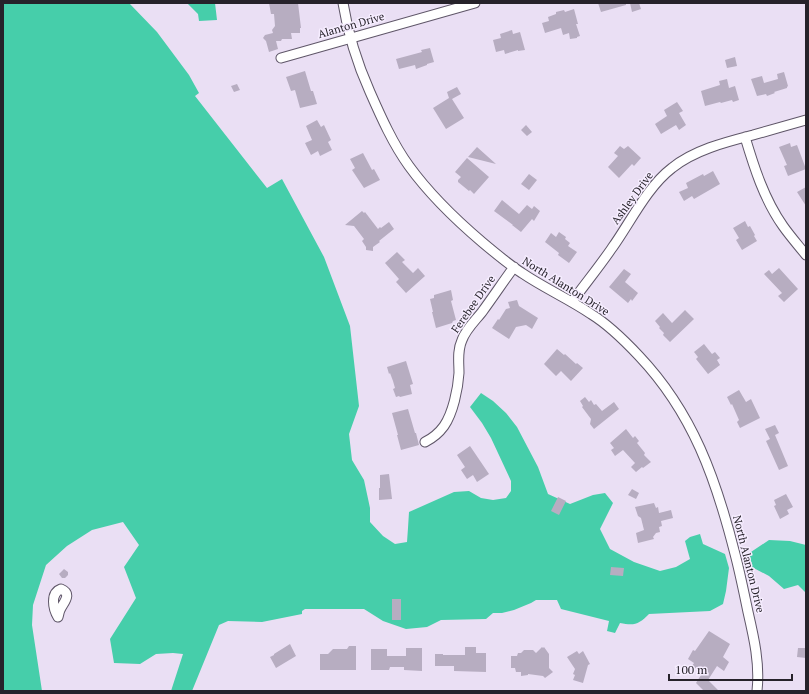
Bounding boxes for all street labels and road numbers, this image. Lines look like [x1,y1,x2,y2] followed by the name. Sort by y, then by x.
[316,9,386,41] street label: Alanton Drive
[608,168,656,227] street label: Ashley Drive
[520,254,612,319] street label: North Alanton Drive
[448,272,498,336] street label: Ferebee Drive
[730,514,768,615] street label: North Alanton Drive

